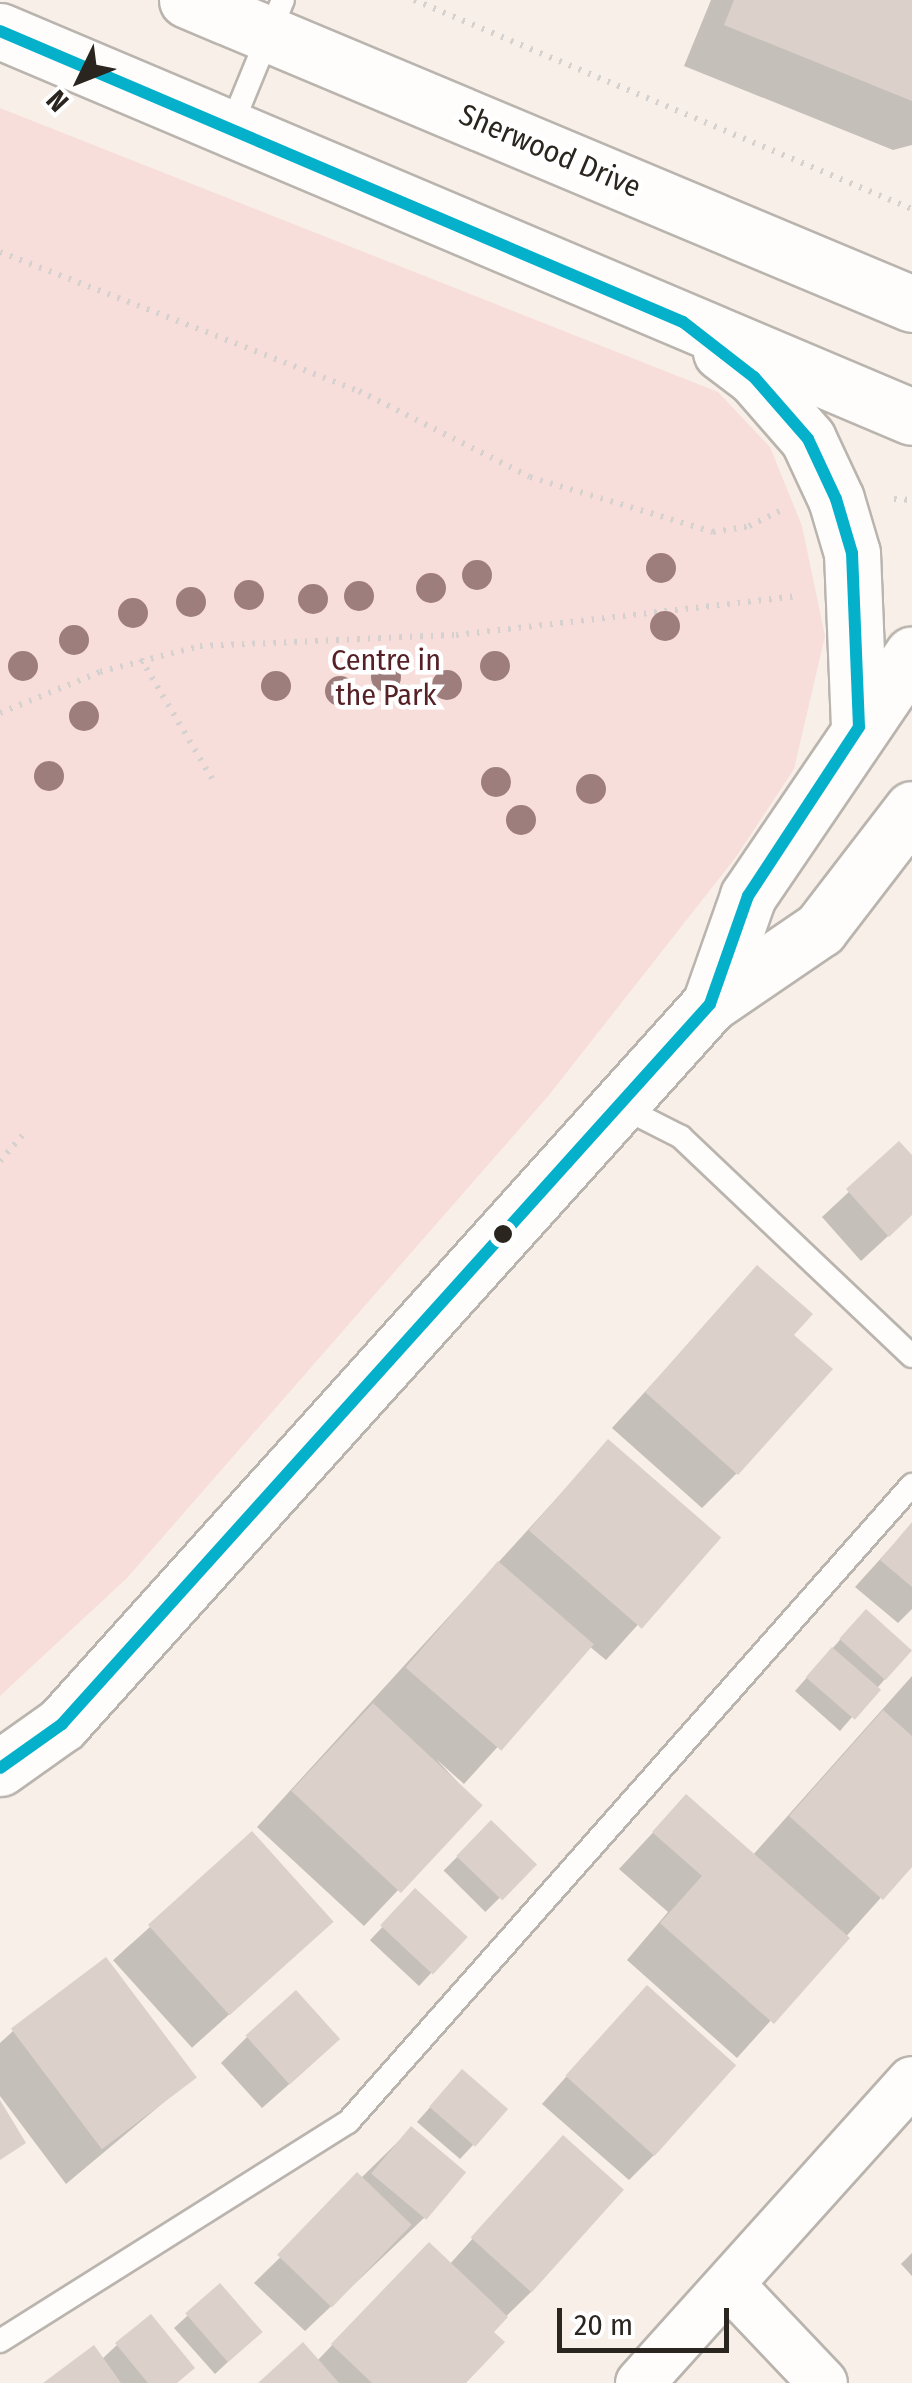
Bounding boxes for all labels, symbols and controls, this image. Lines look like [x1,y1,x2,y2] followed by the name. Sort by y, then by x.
[30,30,130,130] north arrow
[40,83,75,118] text: N
[454,97,646,205] street label: Sherwood Drive
[331,642,441,712] park label: Centre in the Park
[493,1224,513,1244] unlabelled marker
[562,2288,734,2350] scale bar
[574,2307,633,2343] text: 20 m

